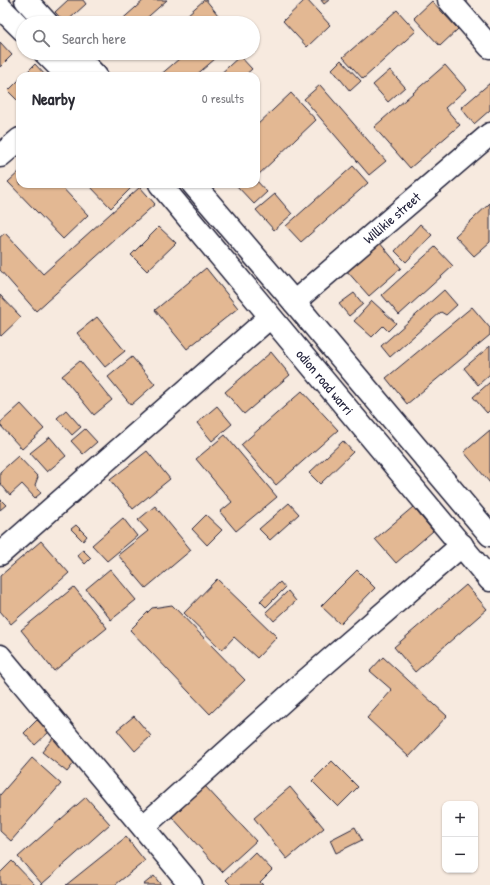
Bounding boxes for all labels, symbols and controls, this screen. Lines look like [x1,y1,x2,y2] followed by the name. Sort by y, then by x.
[16,16,260,60] search box
[30,27,52,49] icon: search
[62,28,126,49] text: Search here
[32,87,75,110] text: Nearby
[202,89,244,107] text: 0 results
[359,187,425,248] street label: Willikie street
[292,345,359,419] street label: odion road warri
[442,801,478,873] map controls
[442,801,478,837] button: +
[442,837,478,873] button: −

